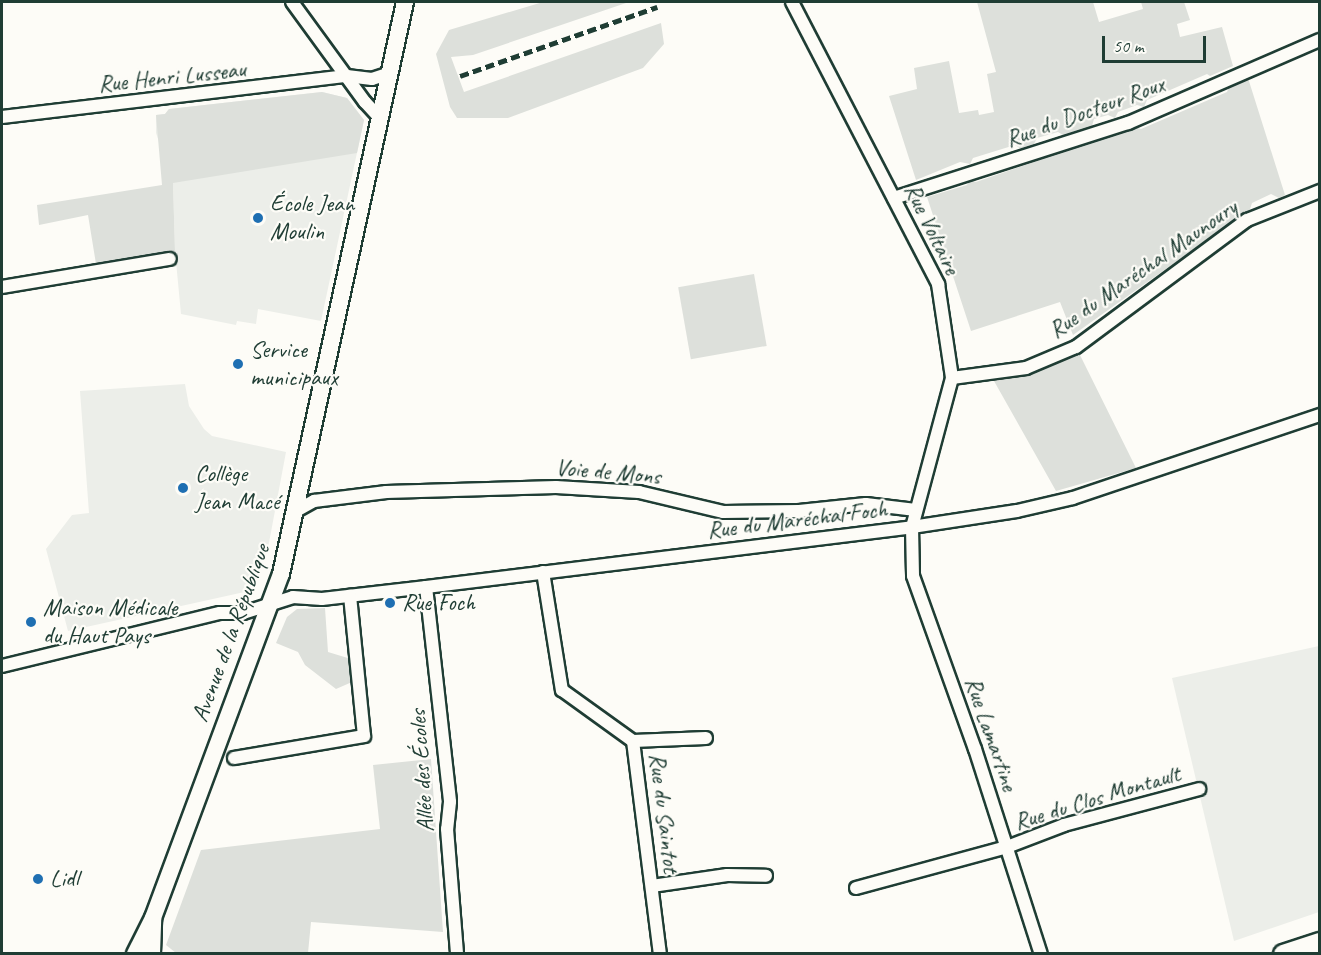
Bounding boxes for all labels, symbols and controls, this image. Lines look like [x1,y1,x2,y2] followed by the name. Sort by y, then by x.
[1105,24,1208,62] scale bar
[1113,35,1144,57] text: 50 m
[98,55,246,99] street label: Rue Henri Lusseau
[1002,70,1168,154] street label: Rue du Docteur Roux
[898,179,966,279] street label: Rue Voltaire
[270,190,353,246] place label: École Jean Moulin
[1043,193,1243,345] street label: Rue du Maréchal Maunoury
[251,211,265,225] marker: École Jean Moulin
[250,336,338,392] place label: Service municipaux
[231,357,245,371] marker: Service municipaux
[554,453,662,491] street label: Voie de Mons
[195,460,280,516] place label: Collège Jean Macé
[176,481,190,495] marker: Collège Jean Macé
[706,495,888,545] street label: Rue du Maréchal Foch
[185,540,277,726] street label: Avenue de la République
[402,589,475,617] place label: Rue Foch
[43,594,177,650] place label: Maison Médicale du Haut Pays
[383,596,397,610] marker: Rue Foch
[24,615,38,629] marker: Maison Médicale du Haut Pays
[958,673,1024,795] street label: Rue Lamartine
[403,709,441,833] street label: Allée des Écoles
[642,752,686,874] street label: Rue du Saintot
[1011,759,1183,837] street label: Rue du Clos Montault
[50,865,78,893] place label: Lidl
[31,872,45,886] marker: Lidl

